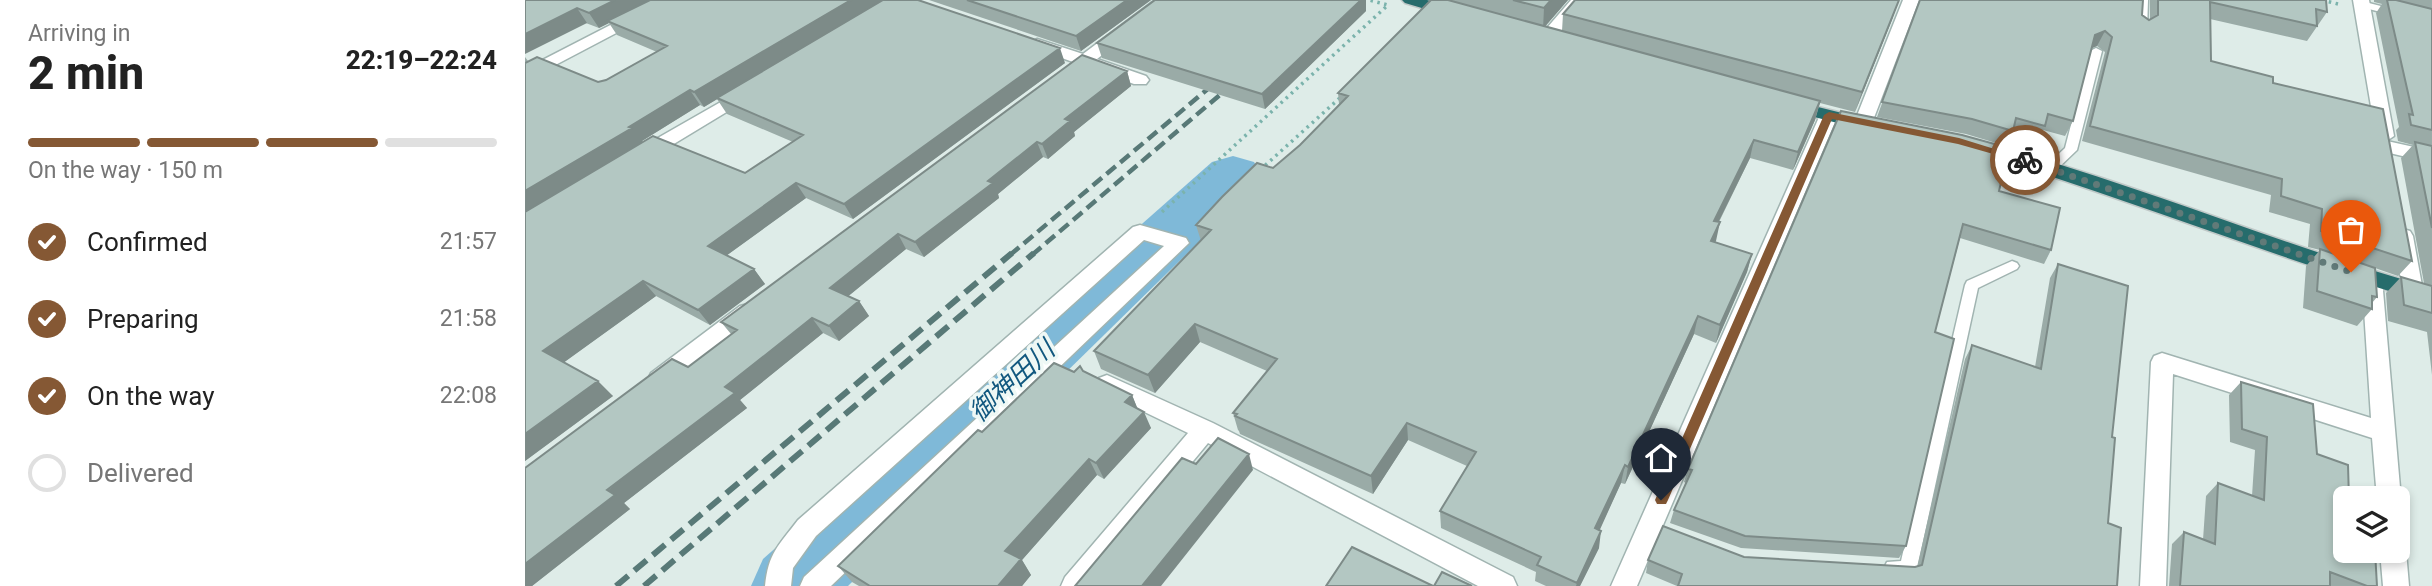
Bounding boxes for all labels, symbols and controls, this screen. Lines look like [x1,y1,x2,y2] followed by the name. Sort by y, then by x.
[28,20,131,47] text: Arriving in
[346,45,497,75] text: 22:19–22:24
[28,46,144,100] text: 2 min
[1990,125,2060,195] courier
[2006,141,2044,179] icon: bike
[28,157,223,184] text: On the way · 150 m
[2321,200,2381,272] pin
[2332,211,2370,249] icon: bag
[28,223,66,261] icon: check
[87,227,208,257] text: Confirmed
[440,228,497,255] text: 21:57
[28,300,66,338] icon: check
[87,304,199,334] text: Preparing
[440,305,497,332] text: 21:58
[964,333,1062,427] water label: 御神田川
[28,377,66,415] icon: check
[87,381,215,411] text: On the way
[440,382,497,409] text: 22:08
[1631,428,1691,500] pin
[1642,439,1680,477] icon: home
[87,458,194,488] text: Delivered
[2333,486,2410,563] map controls
[2333,486,2410,563] button: layers

